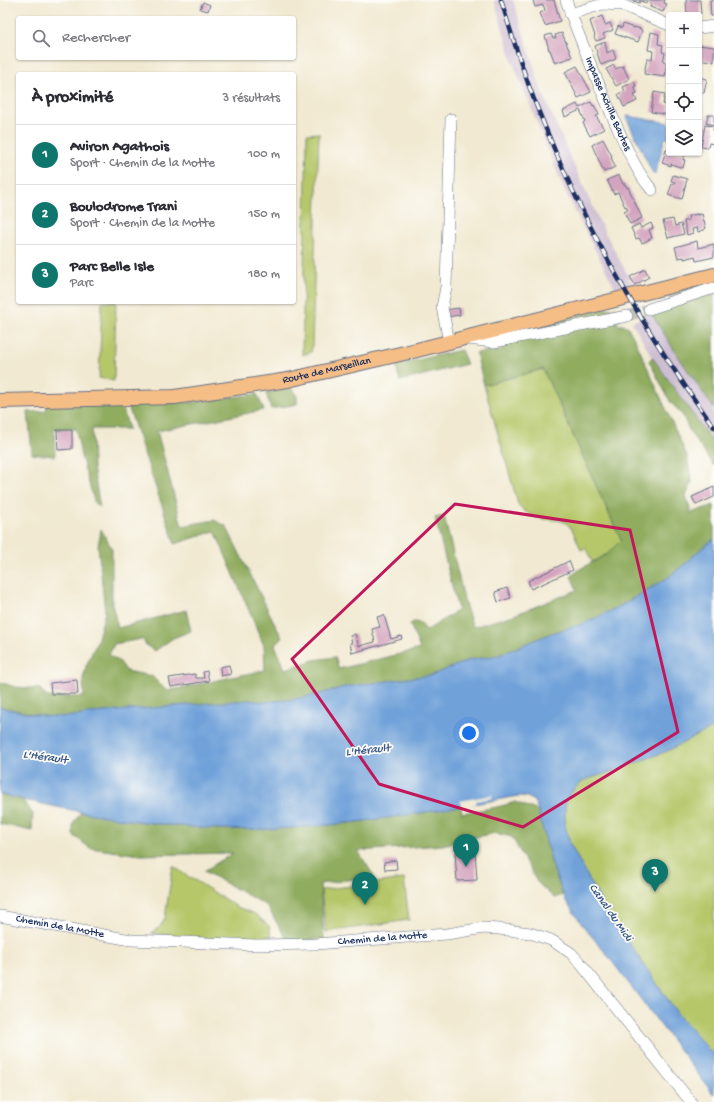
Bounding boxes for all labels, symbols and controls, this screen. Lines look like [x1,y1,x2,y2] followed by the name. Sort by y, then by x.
[666,12,702,156] map controls
[666,12,702,48] button: +
[16,16,296,60] search box
[30,27,52,49] icon: search
[62,29,130,47] text: Rechercher
[666,48,702,84] button: −
[582,55,634,154] street label: Impasse Achille Bautes
[666,84,702,120] button: locate
[32,88,113,108] text: À proximité
[222,91,280,106] text: 3 résultats
[666,120,702,156] button: layers
[70,138,169,156] text: Aviron Agathois
[42,147,48,162] text: 1
[248,147,280,162] text: 100 m
[70,156,215,171] text: Sport · Chemin de la Motte
[70,198,177,216] text: Boulodrome Trani
[42,207,48,222] text: 2
[248,207,280,222] text: 150 m
[70,216,215,231] text: Sport · Chemin de la Motte
[70,258,154,276] text: Parc Belle Isle
[42,267,48,282] text: 3
[248,267,280,282] text: 180 m
[70,276,93,291] text: Parc
[282,355,373,387] street label: Route de Marseillan
[459,723,479,743] your location
[345,741,393,760] water label: L'Hérault
[22,748,70,768] water label: L'Hérault
[453,834,479,867] pin: 1
[642,859,668,892] pin: 3
[352,872,378,905] pin: 2
[585,882,636,946] water label: Canal du Midi
[15,913,105,941] street label: Chemin de la Motte
[337,929,428,948] street label: Chemin de la Motte

